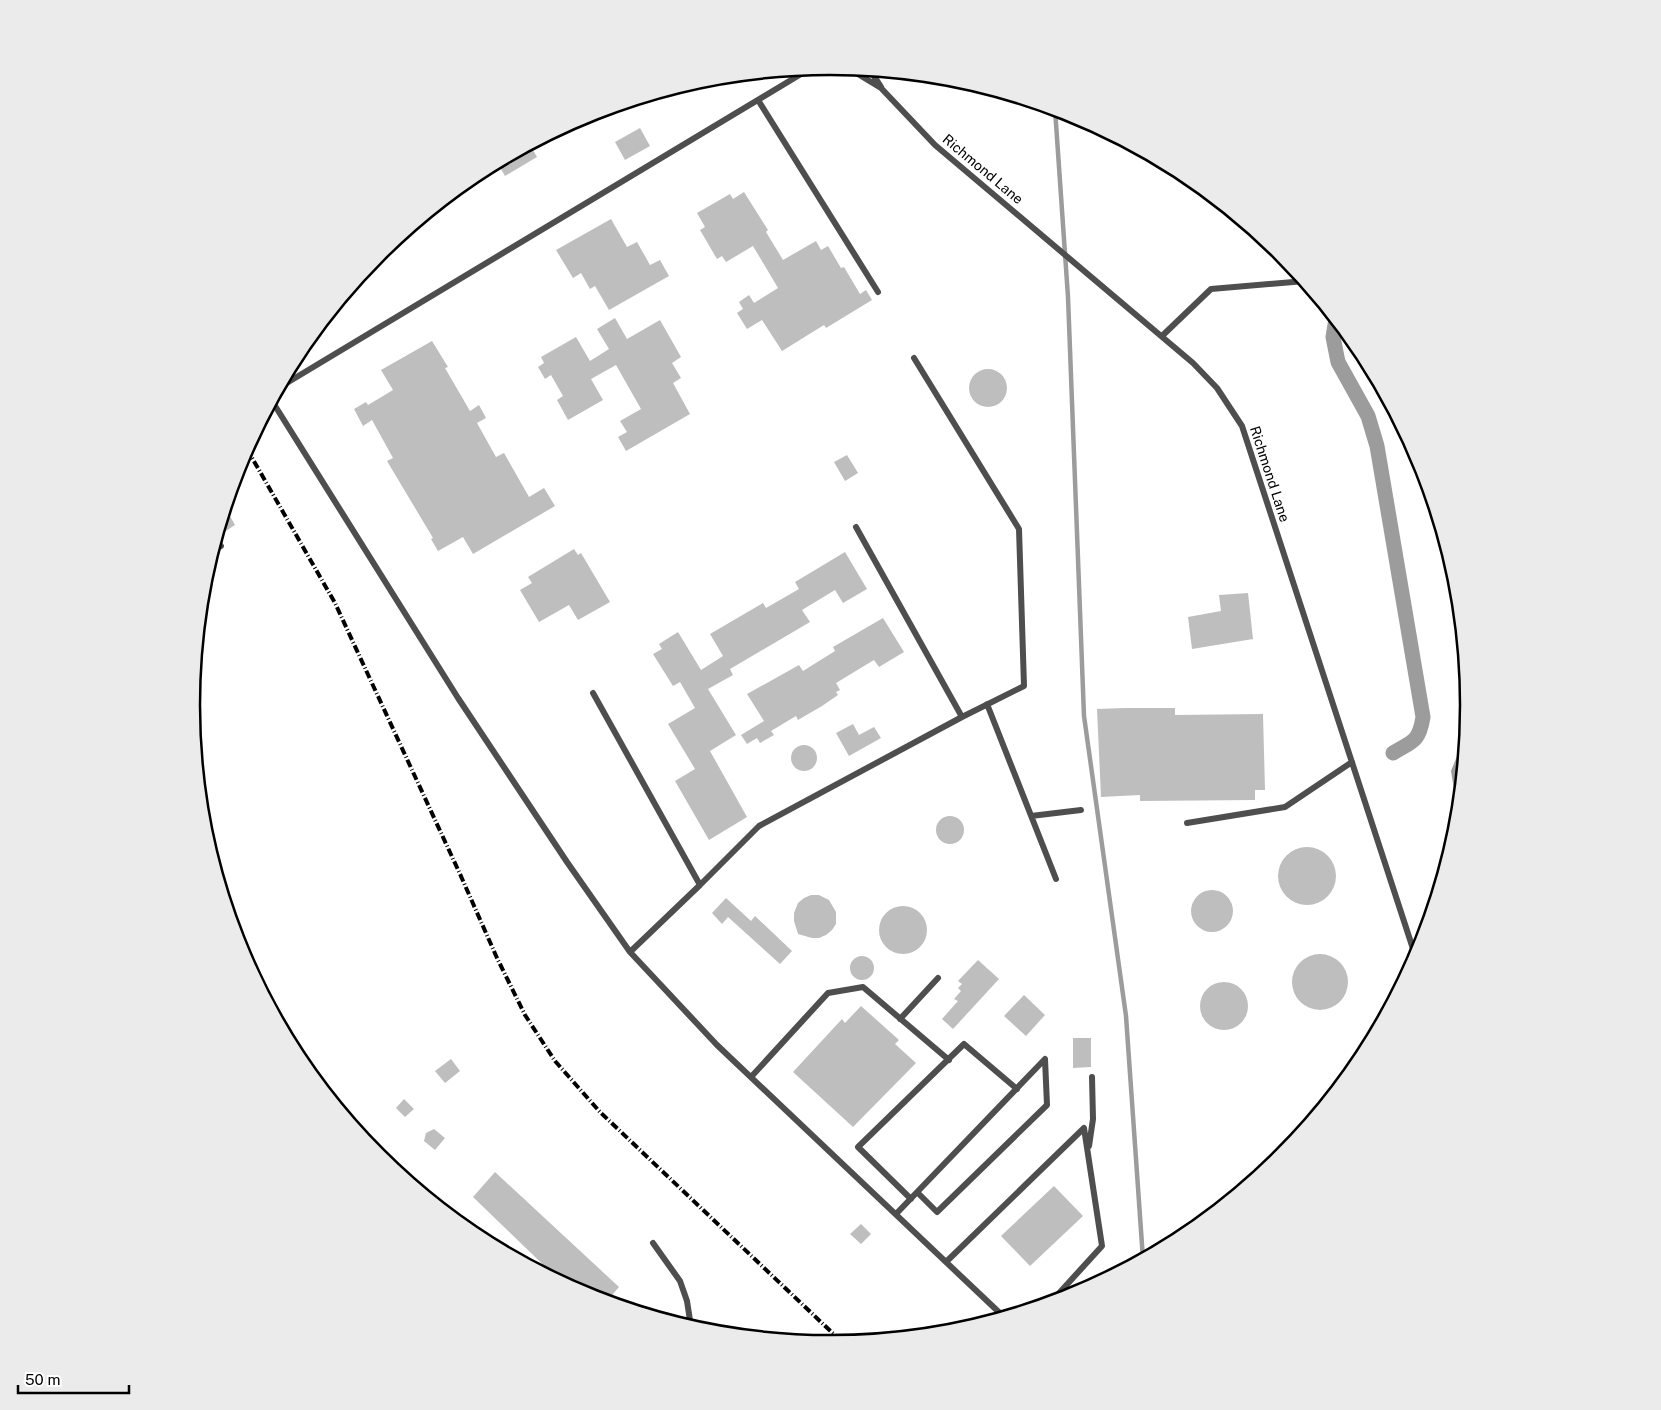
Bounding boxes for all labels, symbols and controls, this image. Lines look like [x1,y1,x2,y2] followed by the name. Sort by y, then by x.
[940,131,1026,207] street label: Richmond Lane
[1247,424,1293,524] street label: Richmond Lane
[18,1362,129,1394] scale bar
[25,1371,60,1388] text: 50 m

